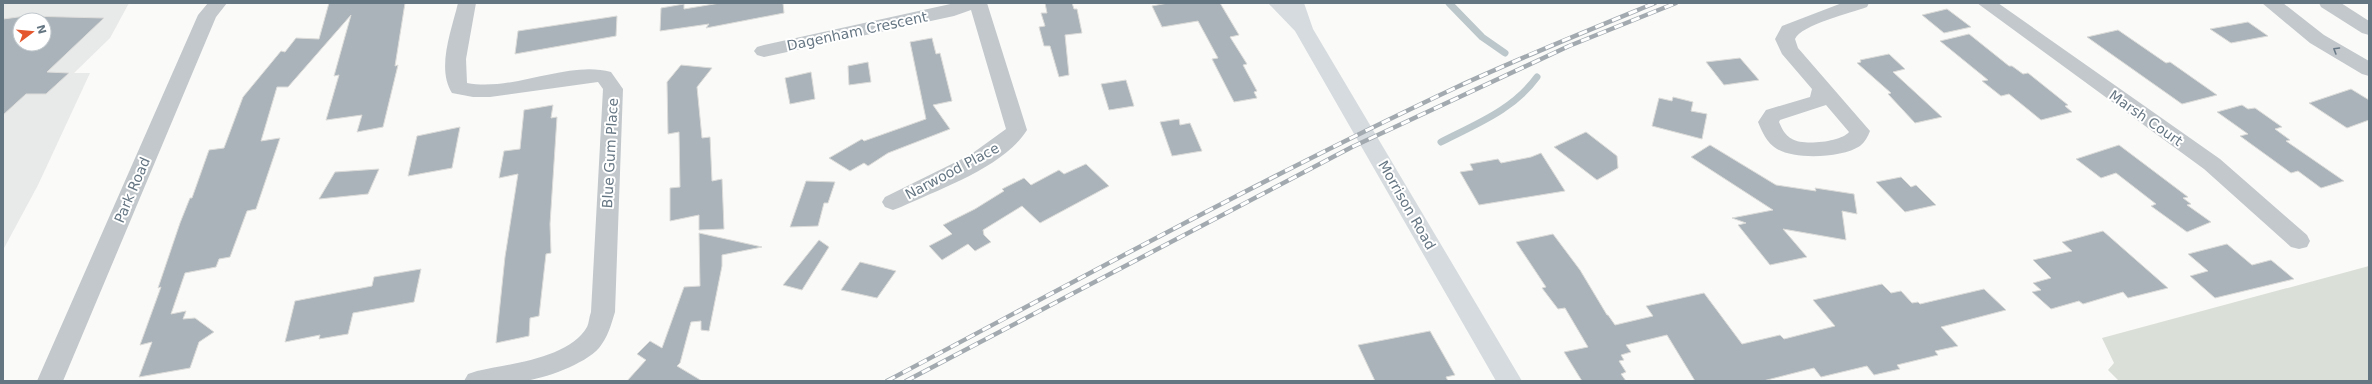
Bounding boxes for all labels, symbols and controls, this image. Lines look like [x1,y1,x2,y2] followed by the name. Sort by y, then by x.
[785,8,929,54] street label: Dagenham Crescent
[12,12,52,52] north arrow
[34,23,49,36] text: N
[2333,47,2340,54] one-way arrow
[2106,87,2186,149] street label: Marsh Court
[599,97,621,209] street label: Blue Gum Place
[902,140,1002,202] street label: Narwood Place
[111,155,153,225] street label: Park Road
[1375,158,1439,252] street label: Morrison Road

